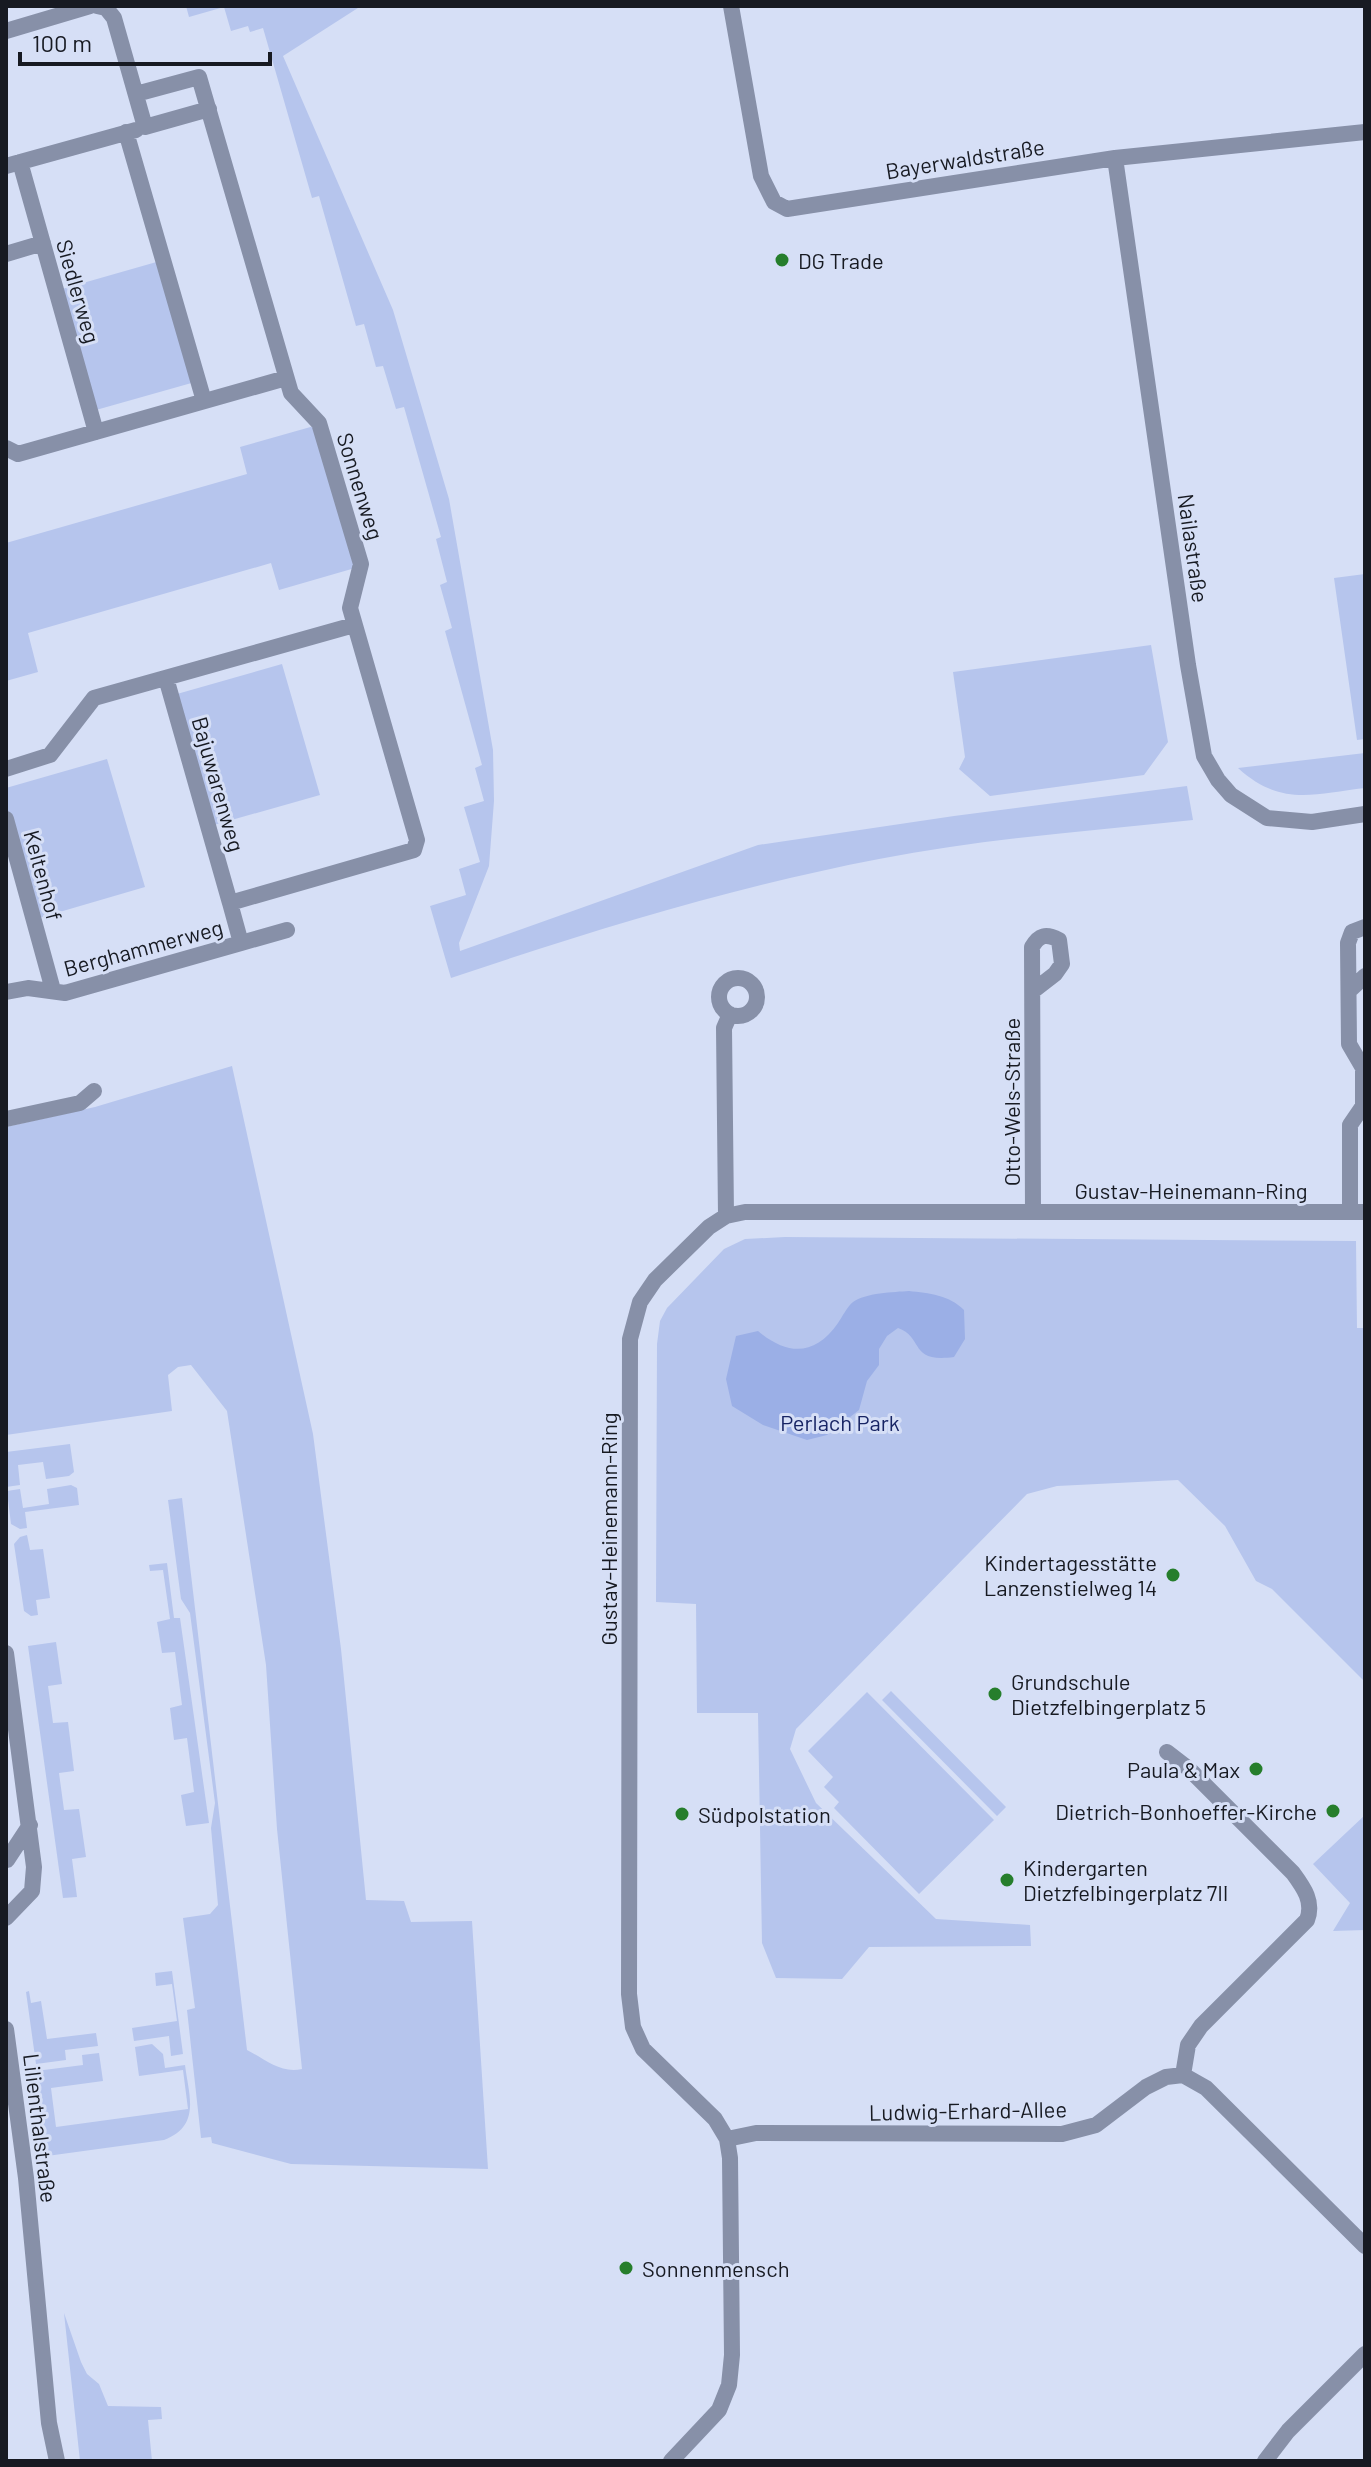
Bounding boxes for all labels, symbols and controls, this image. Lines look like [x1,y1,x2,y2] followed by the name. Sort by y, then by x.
[20,16,270,66] scale bar
[32,28,92,57] text: 100 m
[884,133,1046,183] street label: Bayerwaldstraße
[52,236,106,346] street label: Siedlerweg
[798,247,884,273] place label: DG Trade
[773,251,791,269] marker: DG Trade
[332,429,390,543] street label: Sonnenweg
[1173,492,1215,604] street label: Nailastraße
[187,714,251,854] street label: Bajuwarenweg
[19,827,69,923] street label: Keltenhof
[61,913,225,981] street label: Berghammerweg
[998,1018,1024,1186] street label: Otto-Wels-Straße
[1074,1177,1308,1203] street label: Gustav-Heinemann-Ring
[780,1409,900,1435] park label: Perlach Park
[595,1412,621,1646] street label: Gustav-Heinemann-Ring
[984,1549,1157,1600] place label: Kindertagesstätte Lanzenstielweg 14
[1164,1566,1182,1584] marker: Kindertagesstätte Lanzenstielweg 14
[1011,1668,1206,1719] place label: Grundschule Dietzfelbingerplatz 5
[986,1685,1004,1703] marker: Grundschule Dietzfelbingerplatz 5
[1127,1756,1240,1782] place label: Paula & Max
[1247,1760,1265,1778] marker: Paula & Max
[1055,1798,1317,1824] place label: Dietrich-Bonhoeffer-Kirche
[698,1801,831,1827] place label: Südpolstation
[1324,1802,1342,1820] marker: Dietrich-Bonhoeffer-Kirche
[673,1805,691,1823] marker: Südpolstation
[1023,1854,1229,1905] place label: Kindergarten Dietzfelbingerplatz 7II
[998,1871,1016,1889] marker: Kindergarten Dietzfelbingerplatz 7II
[19,2052,63,2204] street label: Lilienthalstraße
[869,2095,1067,2125] street label: Ludwig-Erhard-Allee
[642,2255,790,2281] place label: Sonnenmensch
[617,2259,635,2277] marker: Sonnenmensch

